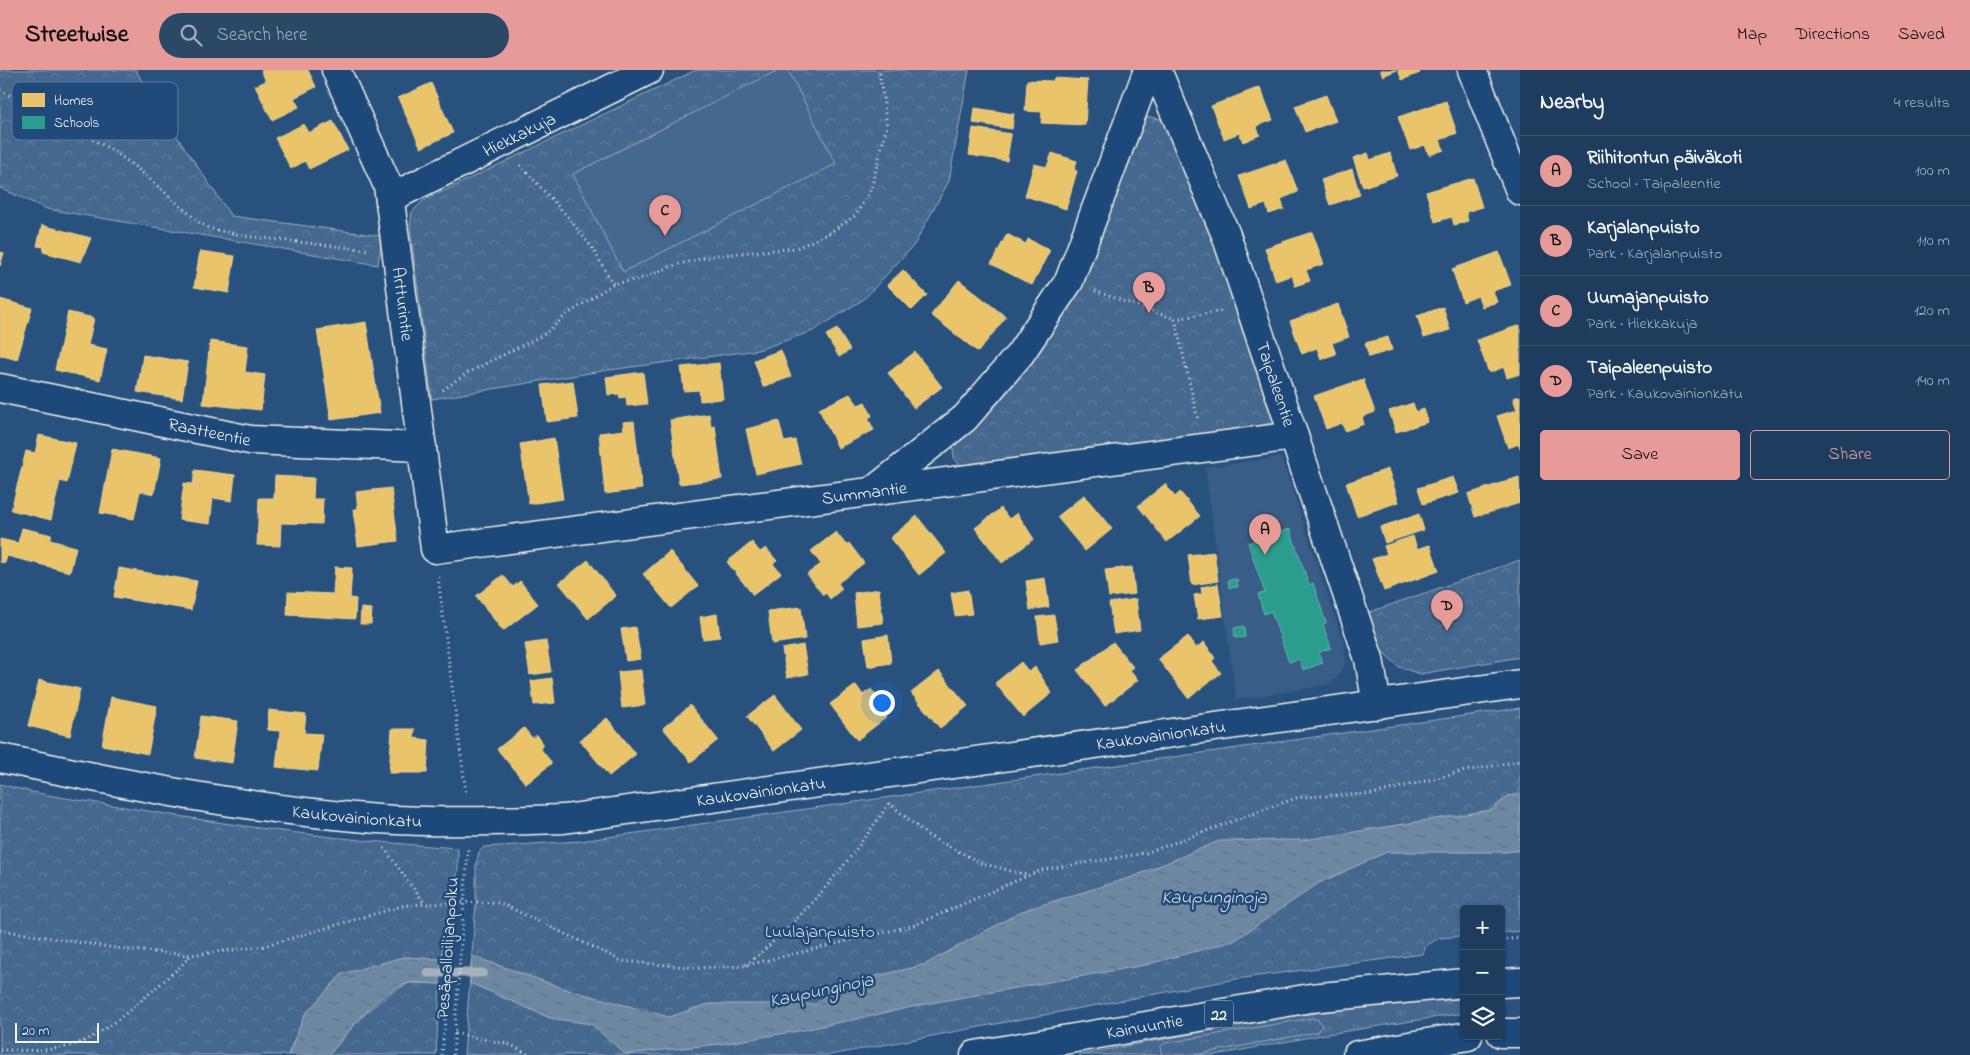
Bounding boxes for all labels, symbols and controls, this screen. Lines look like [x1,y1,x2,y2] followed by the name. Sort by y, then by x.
[159,13,509,58] search box
[25,18,129,53] text: Streetwise
[177,21,205,49] icon: search
[217,22,308,49] text: Search here
[1737,22,1767,48] text: Map
[1795,22,1870,48] text: Directions
[1898,22,1945,48] text: Saved
[12,82,178,140] legend
[1540,88,1604,118] text: Nearby
[54,91,94,112] text: Homes
[1894,91,1950,115] text: 4 results
[479,107,561,165] street label: Hiekkakuja
[54,113,99,134] text: Schools
[1587,145,1742,172] text: Riihitontun päiväkoti
[1551,159,1561,183] text: A
[1915,159,1950,183] text: 100 m
[1587,172,1721,196] text: School · Taipaleentie
[649,195,681,236] pin: C
[1587,215,1700,242] text: Karjalanpuisto
[1551,229,1561,253] text: B
[1916,229,1950,253] text: 110 m
[1587,242,1722,266] text: Park · Karjalanpuisto
[384,266,419,344] street label: Artturintie
[1133,272,1165,313] pin: B
[1587,285,1709,312] text: Uumajanpuisto
[1552,299,1560,323] text: C
[1914,299,1950,323] text: 120 m
[1587,312,1697,336] text: Park · Hiekkakuja
[1248,339,1301,431] street label: Taipaleentie
[1587,355,1712,382] text: Taipaleenpuisto
[1550,369,1562,393] text: D
[1915,369,1950,393] text: 140 m
[1587,382,1743,406] text: Park · Kaukovainionkatu
[165,412,254,455] street label: Raatteentie
[1540,430,1740,480] button: Save
[1750,430,1950,480] button: Share
[820,476,910,513] street label: Summantie
[1249,514,1281,555] pin: A
[1431,590,1463,631] pin: D
[869,690,895,716] your location
[1095,715,1227,759] street label: Kaukovainionkatu
[695,771,827,815] street label: Kaukovainionkatu
[290,800,422,836] street label: Kaukovainionkatu
[431,876,467,1020] street label: Pesäpalloilijanpolku
[1161,885,1268,913] water label: Kaupunginoja
[1460,905,1505,1040] map controls
[1460,905,1505,950] button: +
[765,920,875,946] park label: Luulajanpuisto
[1460,950,1505,995] button: −
[767,967,877,1017] water label: Kaupunginoja
[1460,995,1505,1040] button: layers
[1205,1001,1233,1028] road number: 22
[1105,1009,1186,1047] street label: Kainuuntie
[15,1020,99,1043] scale bar
[22,1021,49,1042] text: 20 m

